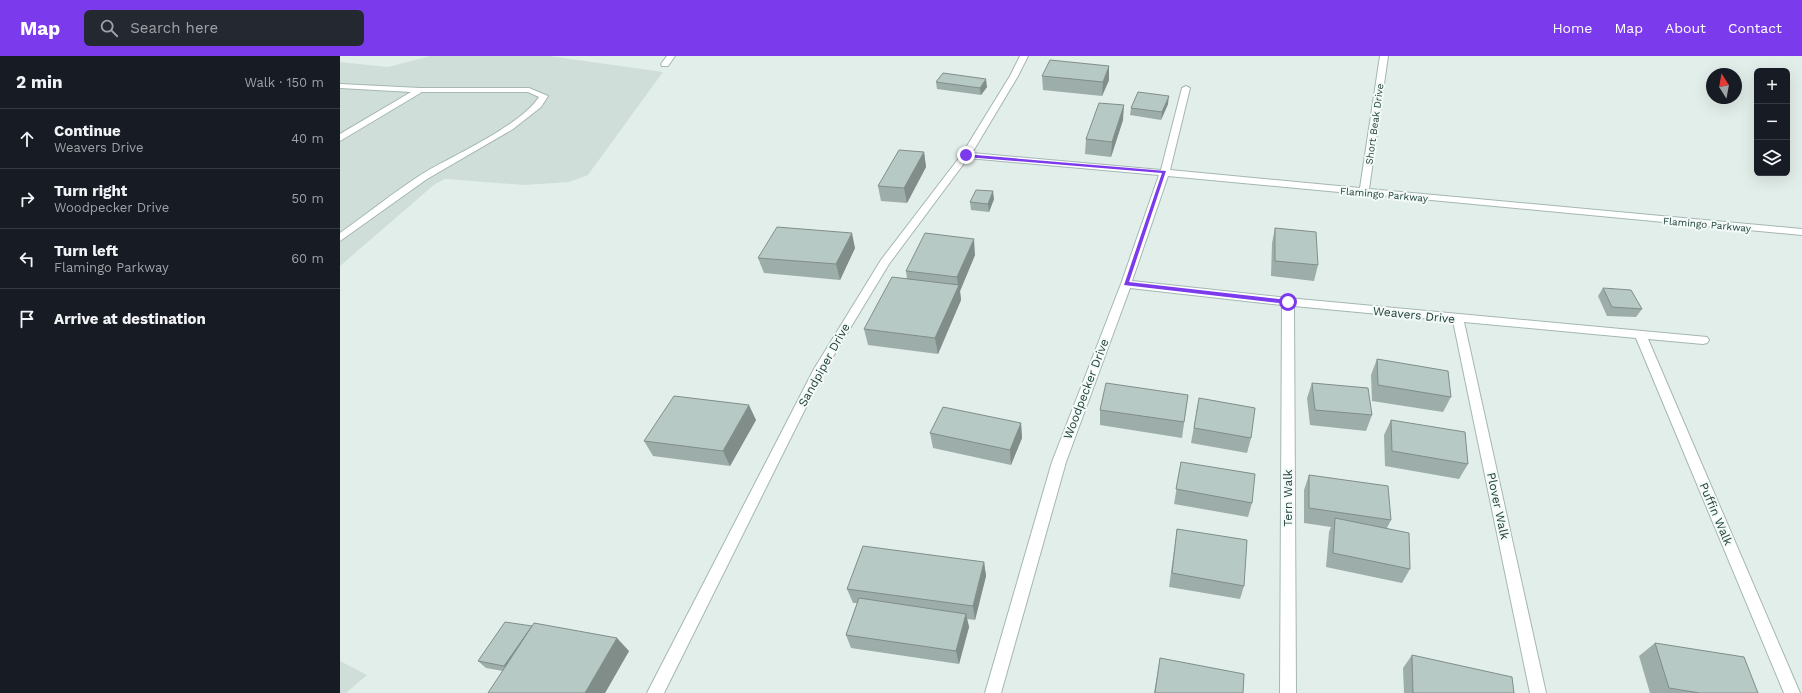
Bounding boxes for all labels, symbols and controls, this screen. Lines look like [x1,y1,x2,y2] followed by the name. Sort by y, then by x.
[84,10,364,46] search box
[20,17,60,40] text: Map
[98,17,120,39] icon: search
[130,19,218,37] text: Search here
[1552,20,1592,36] text: Home
[1614,20,1643,36] text: Map
[1665,20,1706,36] text: About
[1728,20,1782,36] text: Contact
[1706,68,1742,104] north arrow
[1754,68,1790,176] map controls
[1754,68,1790,104] button: +
[16,72,62,92] text: 2 min
[245,75,324,90] text: Walk · 150 m
[1363,83,1386,165] street label: Short Beak Drive
[1754,104,1790,140] button: −
[54,122,121,140] text: Continue
[16,128,38,150] icon: ahead
[291,131,324,146] text: 40 m
[54,140,144,155] text: Weavers Drive
[1754,140,1790,176] button: layers
[957,146,975,164] route end
[54,182,127,200] text: Turn right
[1340,185,1429,204] street label: Flamingo Parkway
[16,188,38,210] icon: right
[292,191,324,206] text: 50 m
[54,200,169,215] text: Woodpecker Drive
[1663,215,1752,234] street label: Flamingo Parkway
[54,242,118,260] text: Turn left
[16,248,38,270] icon: left
[291,251,324,266] text: 60 m
[54,260,169,275] text: Flamingo Parkway
[1279,293,1297,311] route start
[1372,304,1456,326] street label: Weavers Drive
[16,308,38,330] icon: arrive
[54,310,206,328] text: Arrive at destination
[795,321,853,409] street label: Sandpiper Drive
[1060,337,1112,441] street label: Woodpecker Drive
[1281,469,1295,527] street label: Tern Walk
[1484,471,1512,541] street label: Plover Walk
[1696,480,1736,548] street label: Puffin Walk

